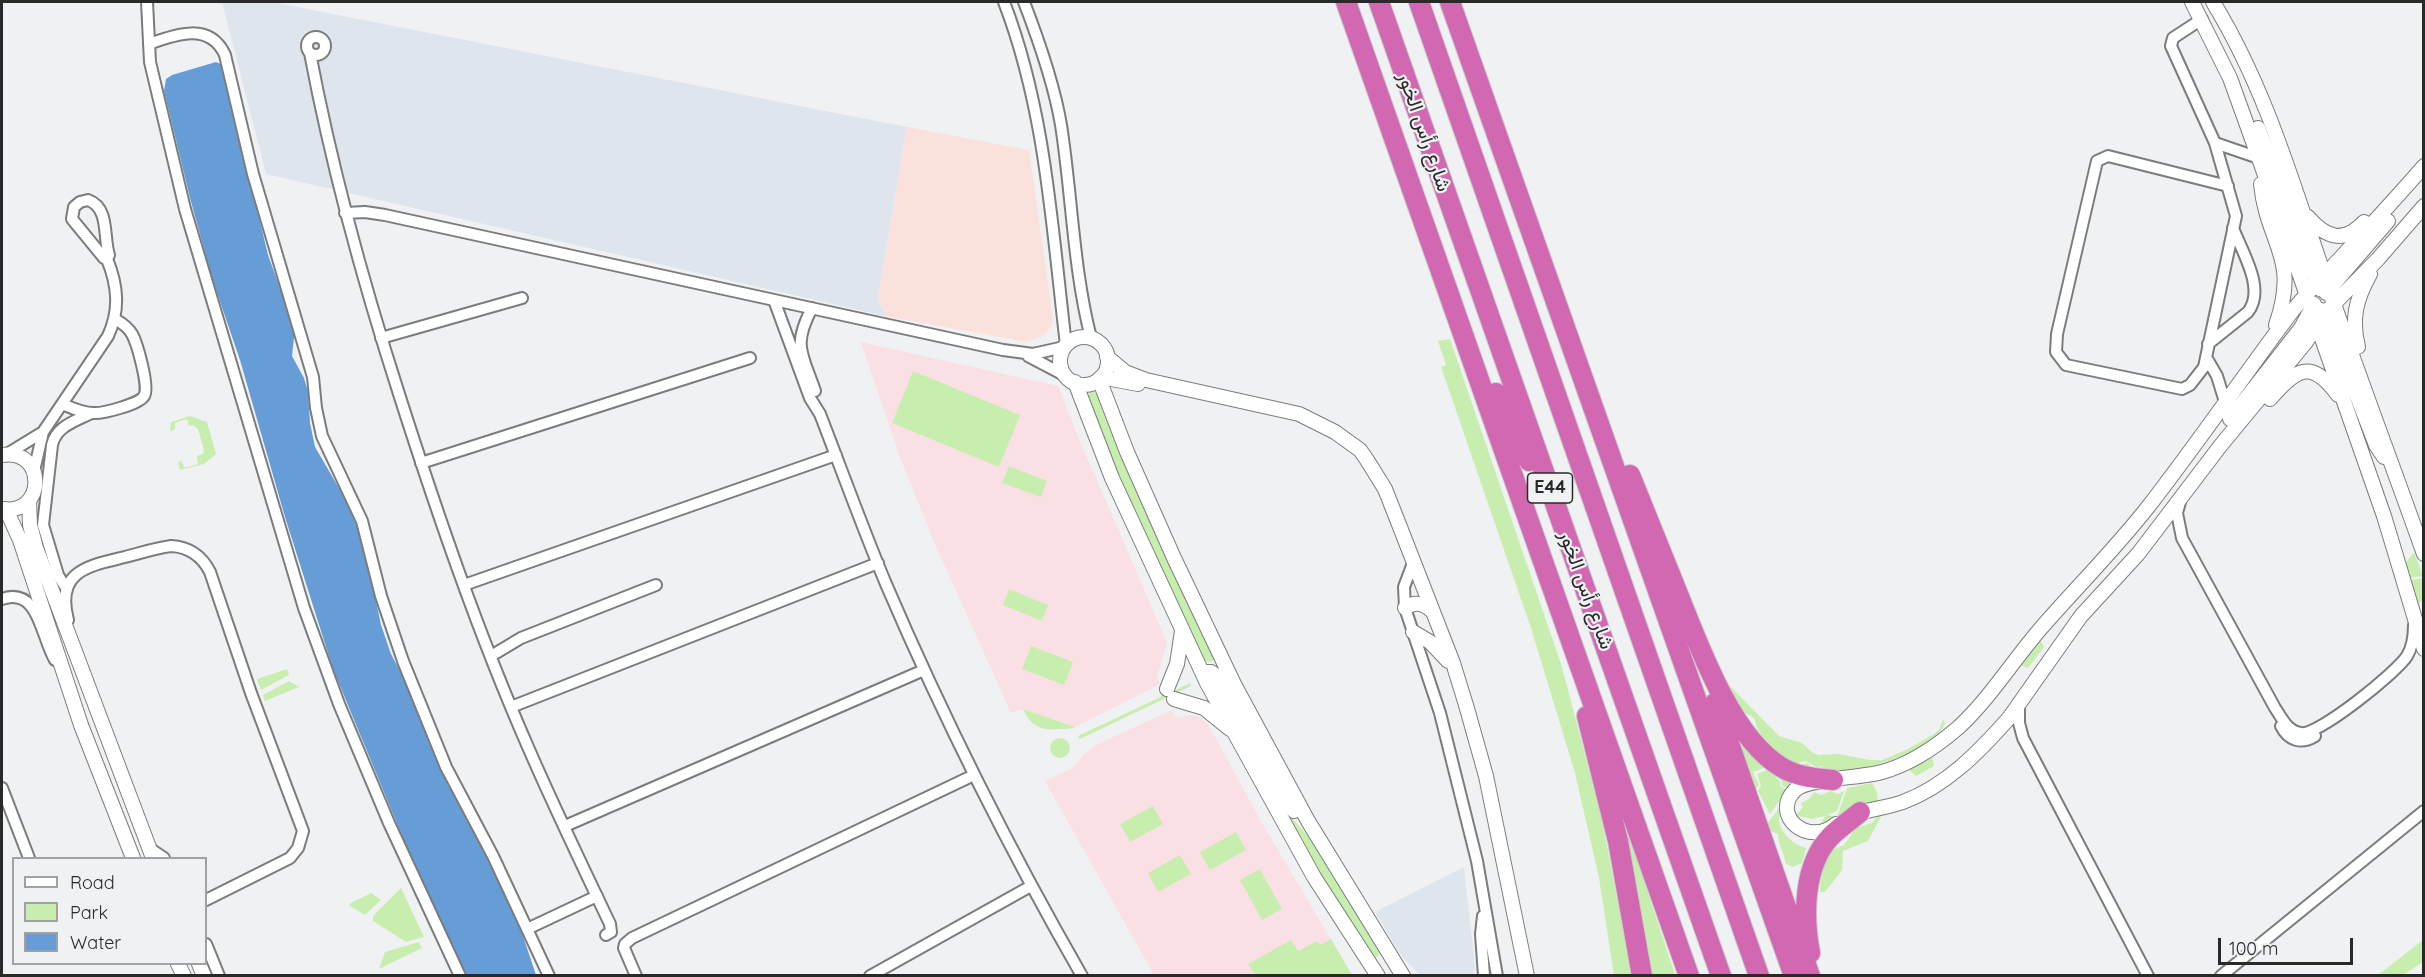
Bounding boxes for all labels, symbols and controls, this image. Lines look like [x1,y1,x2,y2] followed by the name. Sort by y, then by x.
[1392,69,1456,195] street label: شارع رأس الخور
[1528,473,1572,503] road number: E44
[1553,527,1619,653] street label: شارع رأس الخور
[12,857,207,965] legend
[70,871,115,894] text: Road
[70,901,108,924] text: Park
[2221,926,2356,964] scale bar
[70,931,121,954] text: Water
[2229,937,2278,960] text: 100 m

